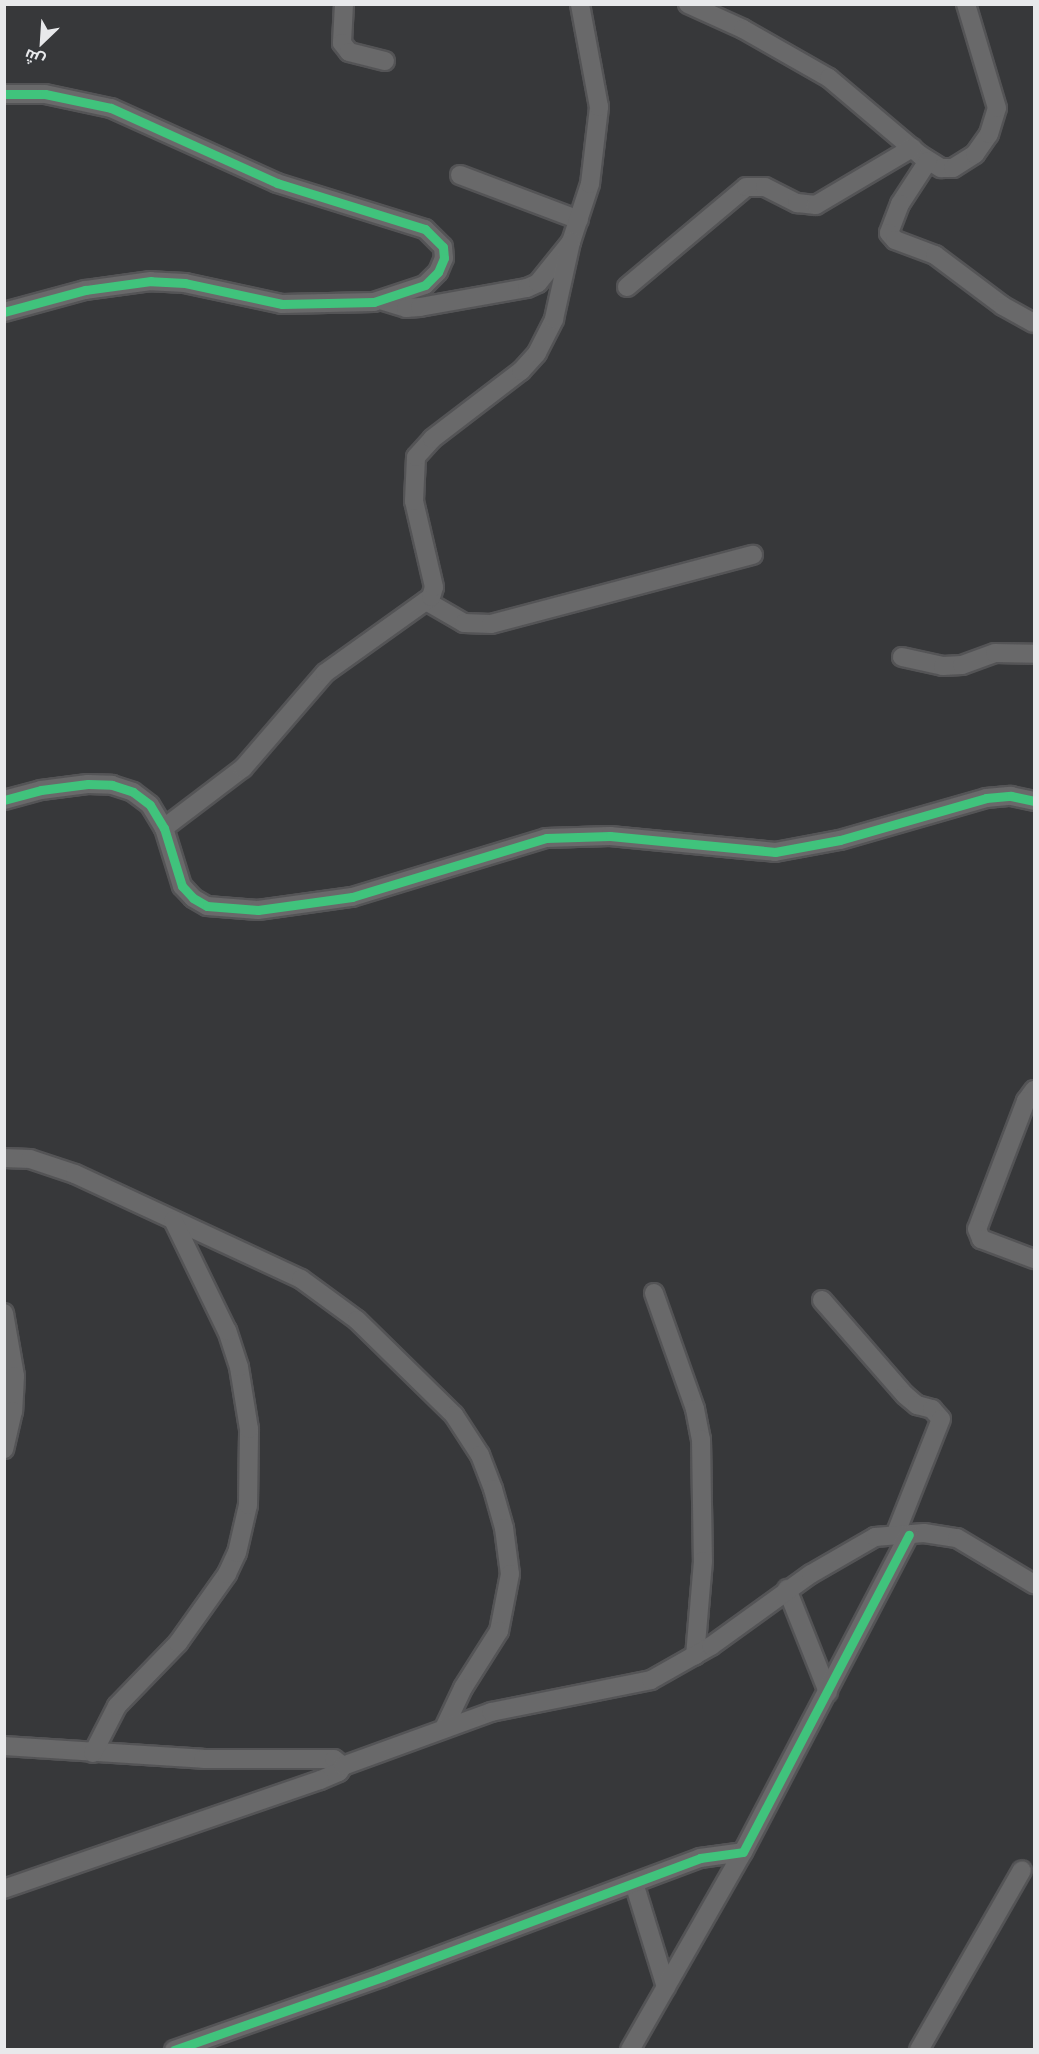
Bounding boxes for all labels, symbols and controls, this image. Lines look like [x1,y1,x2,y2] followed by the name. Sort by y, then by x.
[12,12,72,72] north arrow
[21,46,48,72] text: ش

